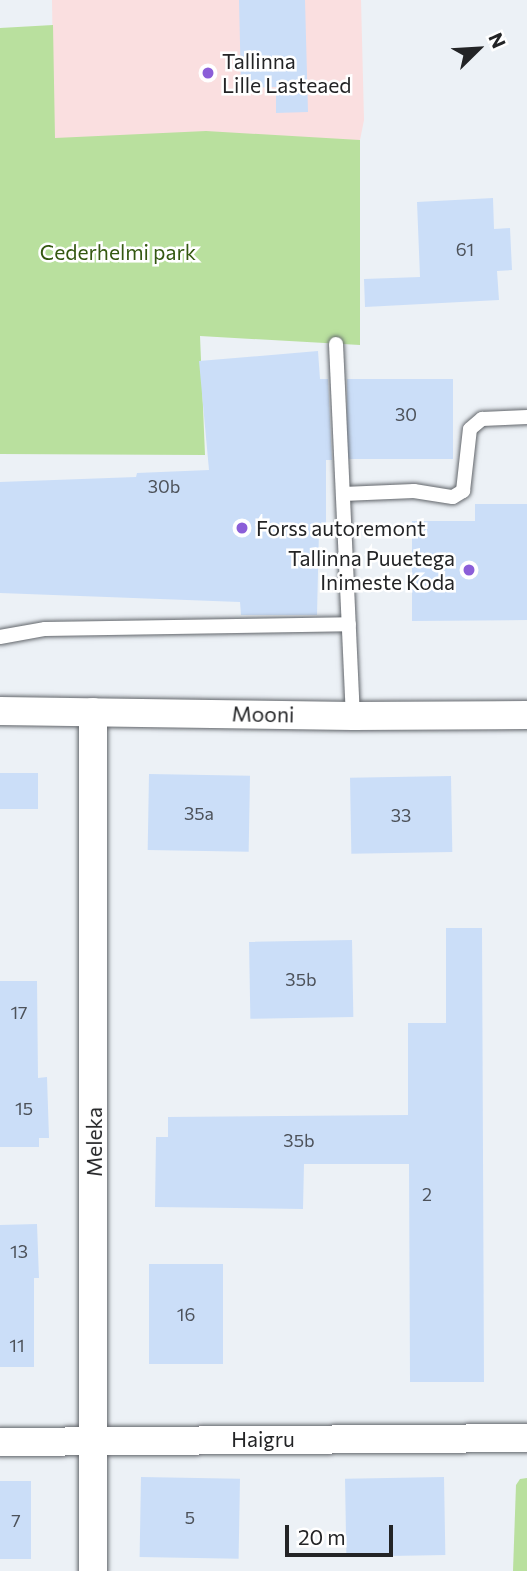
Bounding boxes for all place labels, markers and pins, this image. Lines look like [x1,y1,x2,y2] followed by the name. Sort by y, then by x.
[222,48,351,98] place label: Tallinna Lille Lasteaed
[200,65,216,81] marker: Tallinna Lille Lasteaed
[256,515,426,541] place label: Forss autoremont
[234,520,250,536] marker: Forss autoremont
[288,545,455,595] place label: Tallinna Puuetega Inimeste Koda
[461,562,477,578] marker: Tallinna Puuetega Inimeste Koda

